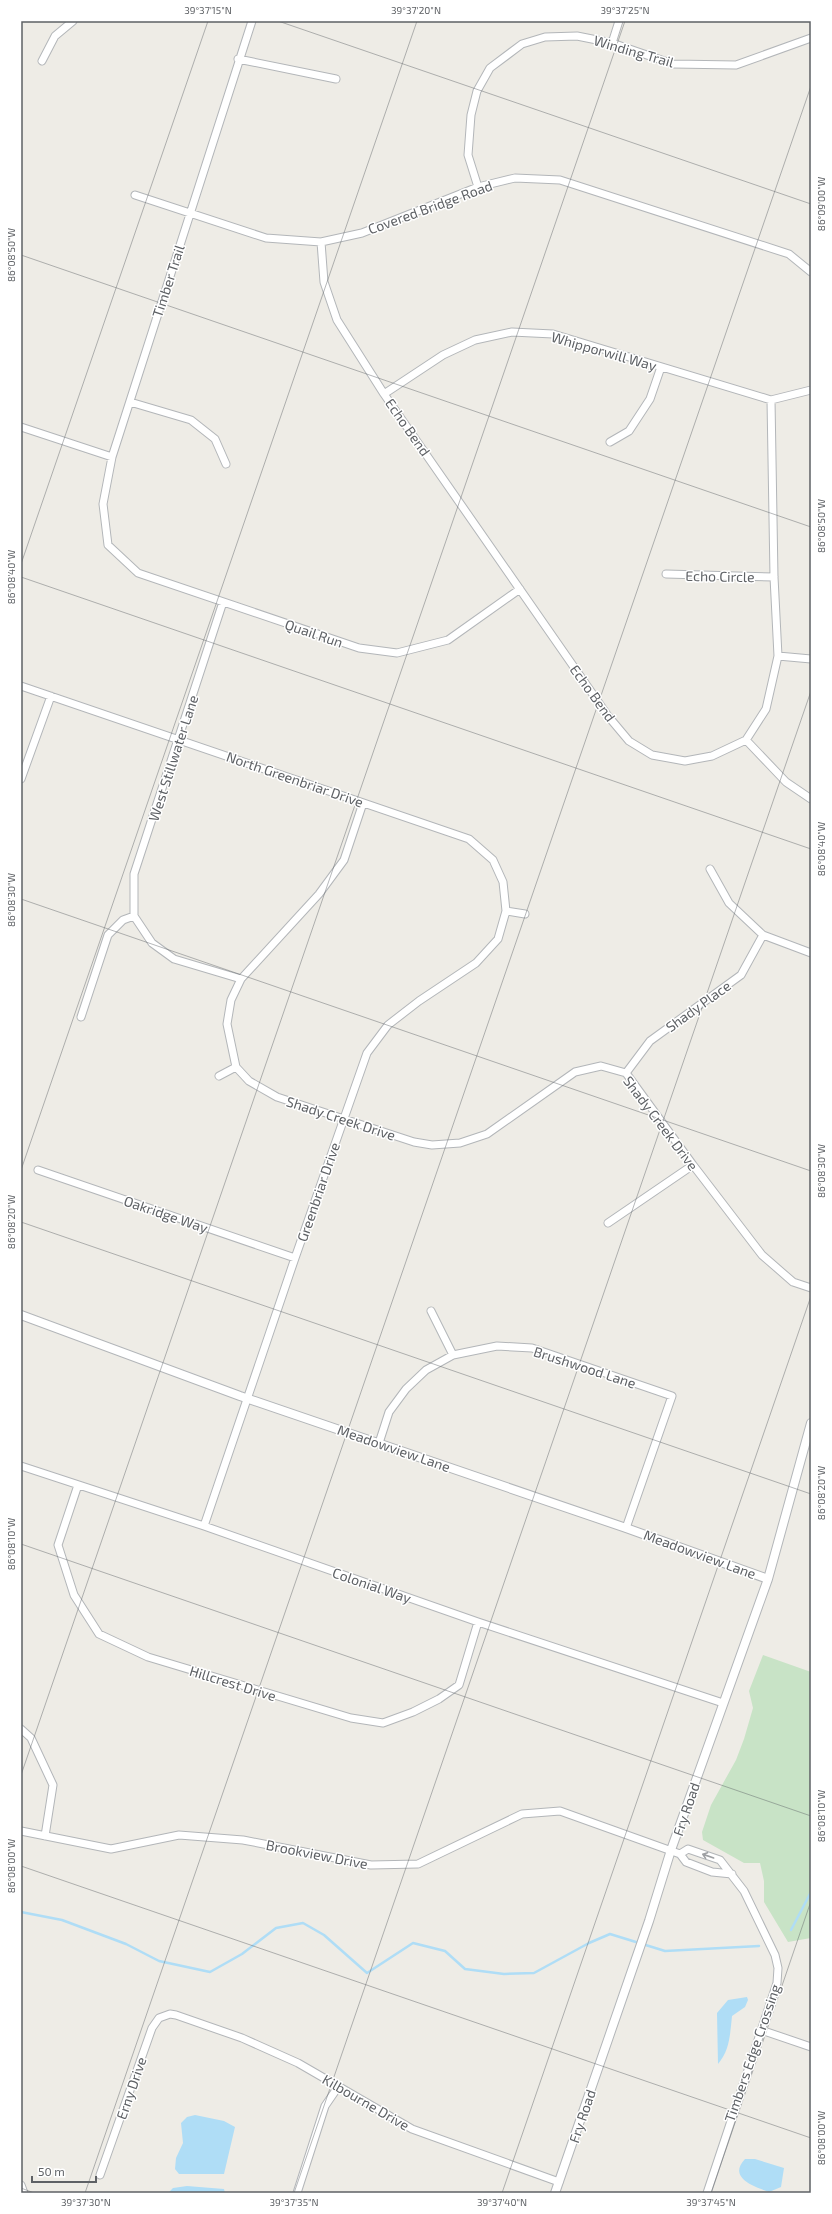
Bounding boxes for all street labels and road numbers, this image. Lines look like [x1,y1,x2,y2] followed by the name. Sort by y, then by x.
[592,31,677,71] street label: Winding Trail
[365,177,495,237] street label: Covered Bridge Road
[148,242,188,319] street label: Timber Trail
[549,328,659,374] street label: Whipporwill Way
[382,395,434,459] street label: Echo Bend
[685,567,755,585] street label: Echo Circle
[283,615,345,651] street label: Quail Run
[567,661,619,725] street label: Echo Bend
[145,693,201,823] street label: West Stillwater Lane
[224,748,366,810] street label: North Greenbriar Drive
[662,977,734,1035] street label: Shady Place
[620,1072,702,1174] street label: Shady Creek Drive
[284,1092,398,1144] street label: Shady Creek Drive
[293,1140,343,1244] street label: Greenbriar Drive
[122,1192,211,1237] street label: Oakridge Way
[532,1342,638,1392] street label: Brushwood Lane
[335,1421,453,1475] street label: Meadowview Lane
[642,1526,758,1582] street label: Meadowview Lane
[330,1564,414,1607] street label: Colonial Way
[188,1662,278,1704] street label: Hillcrest Drive
[669,1780,703,1838] street label: Fry Road
[265,1836,369,1872] street label: Brookview Drive
[720,1982,784,2124] street label: Timbers Edge Crossing
[112,2054,150,2122] street label: Erny Drive
[320,2070,412,2134] street label: Kilbourne Drive
[565,2087,599,2145] street label: Fry Road

